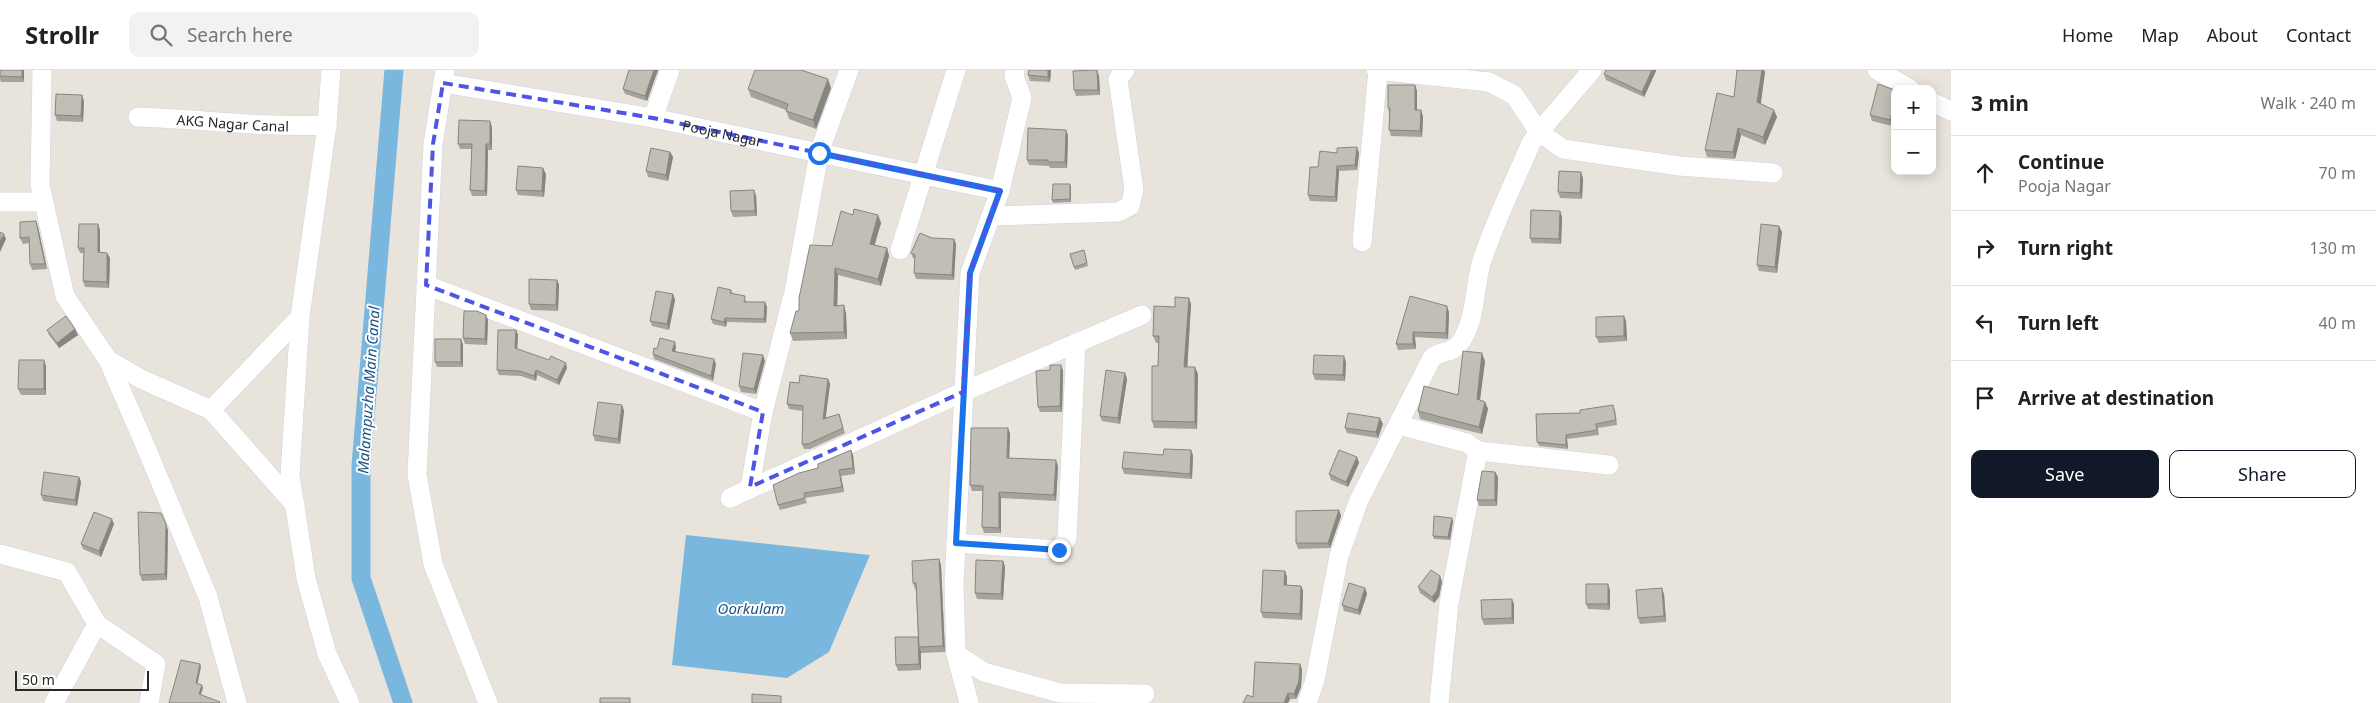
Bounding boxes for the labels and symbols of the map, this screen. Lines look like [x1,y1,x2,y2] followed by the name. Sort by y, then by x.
[176,109,289,135] street label: AKG Nagar Canal
[681,115,765,150] street label: Pooja Nagar
[808,142,831,165] route start
[352,304,384,474] water label: Malampuzha Main Canal
[1048,539,1071,562] route end
[718,598,784,618] water label: Oorkulam
[15,668,149,691] scale bar

